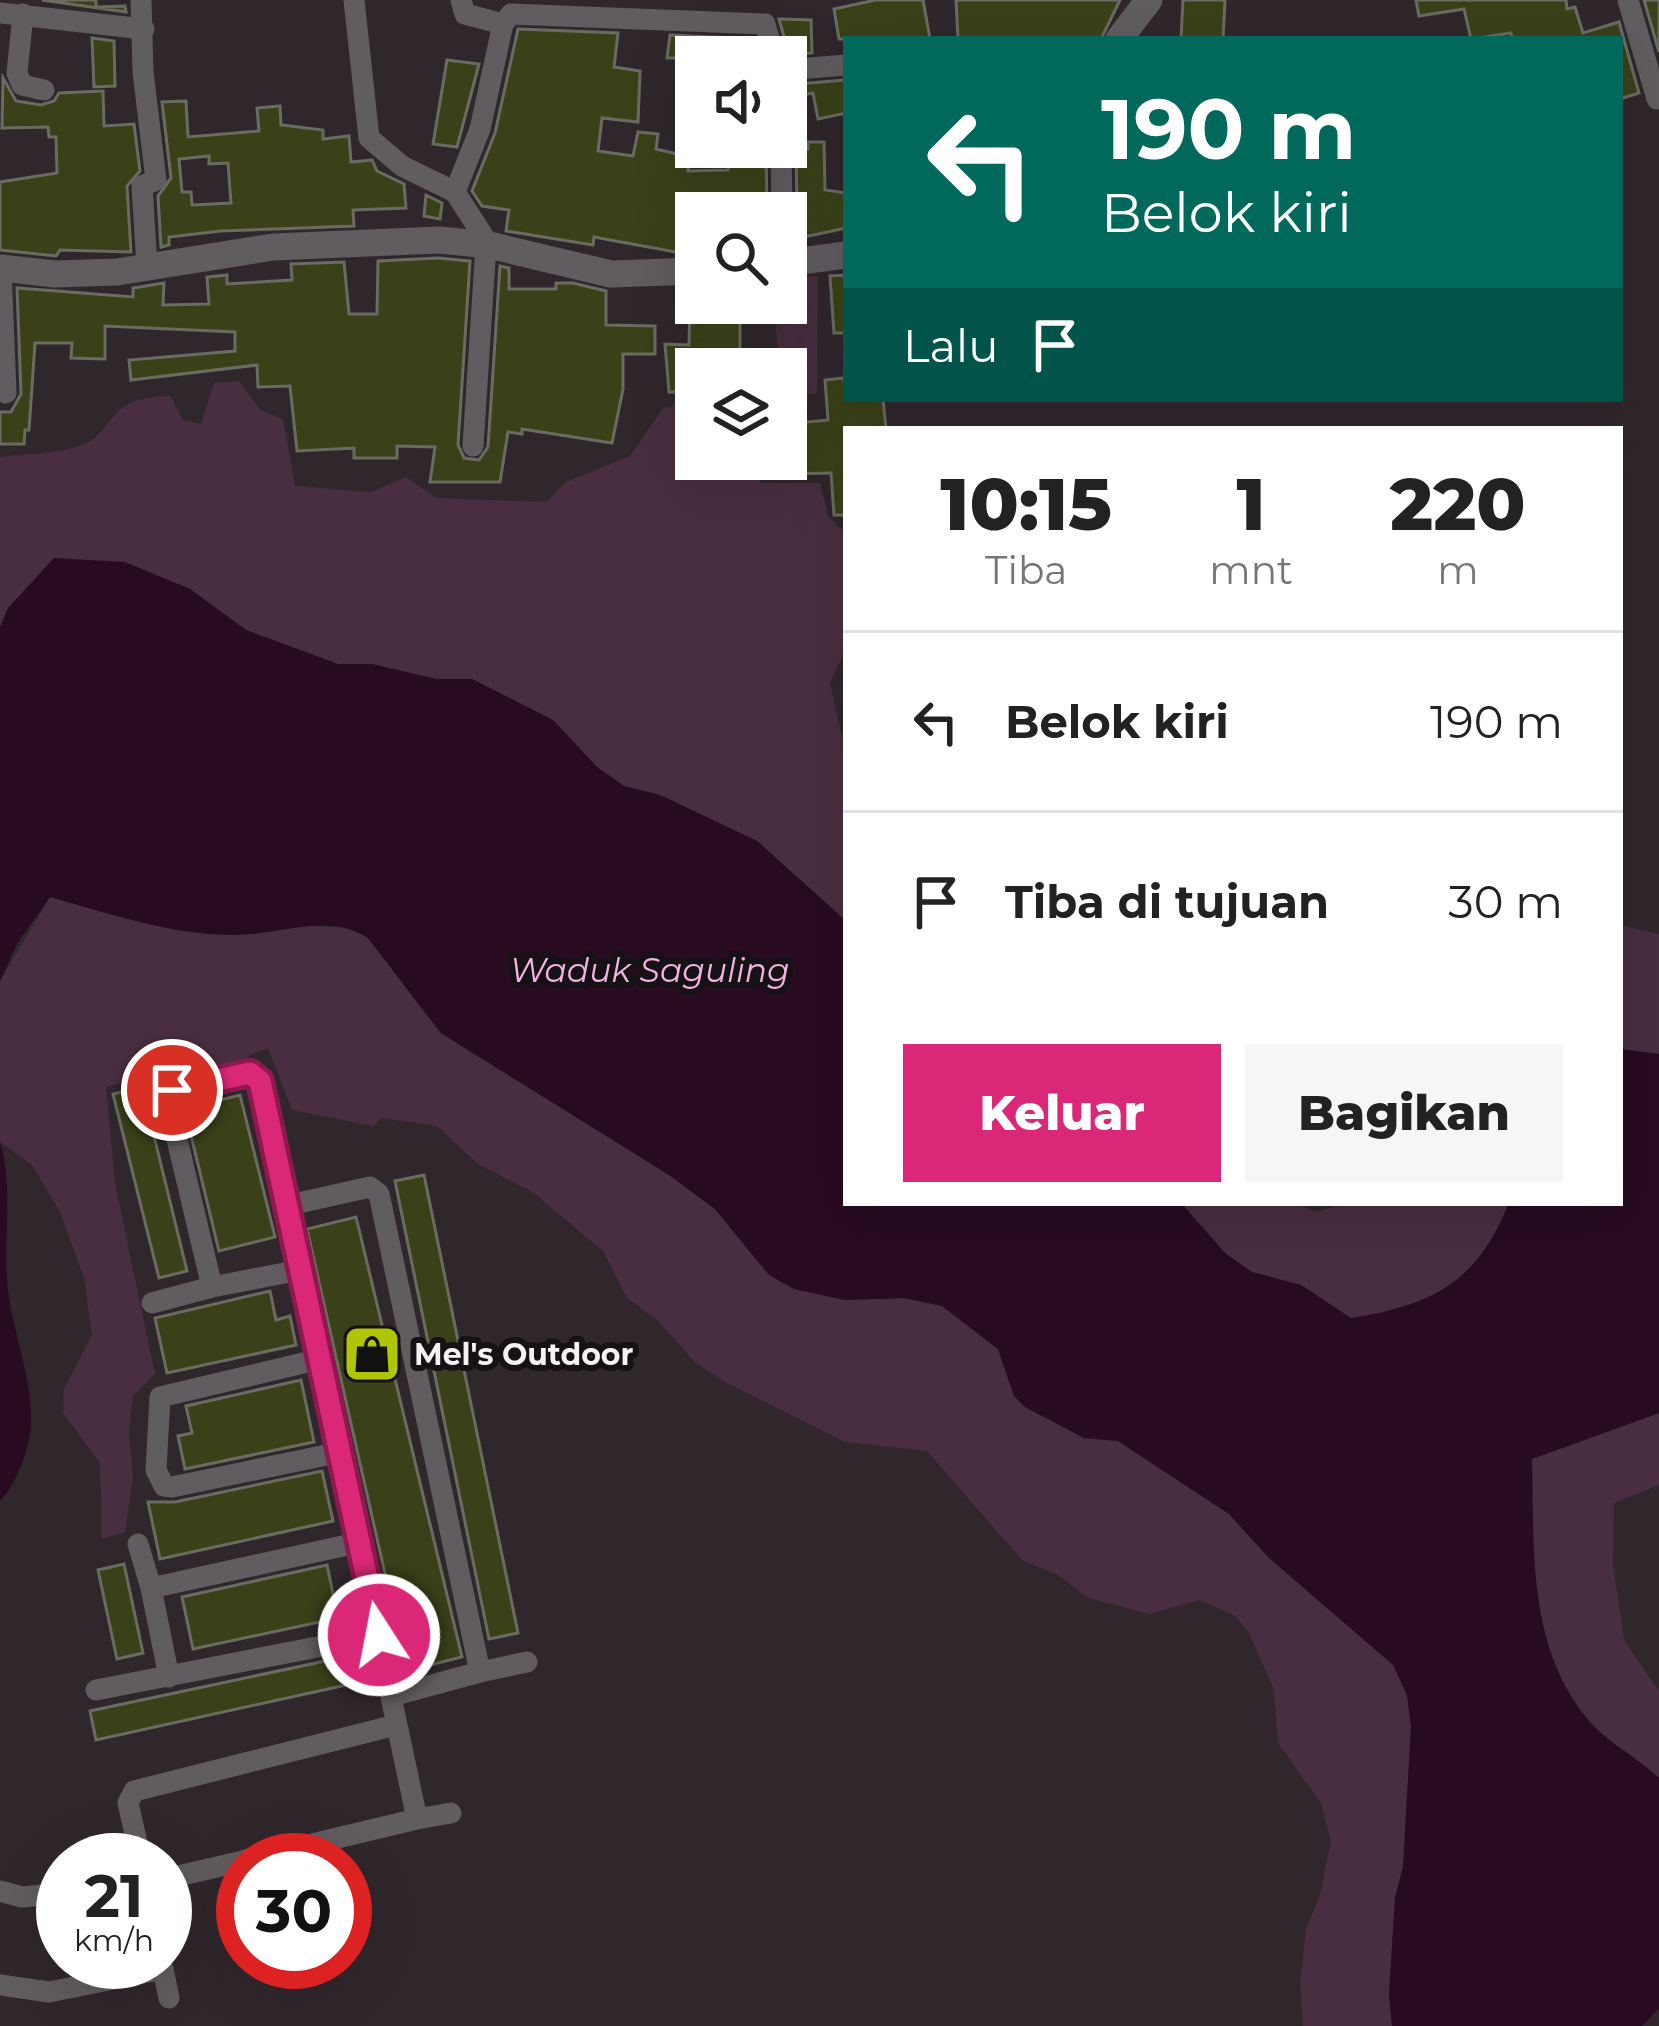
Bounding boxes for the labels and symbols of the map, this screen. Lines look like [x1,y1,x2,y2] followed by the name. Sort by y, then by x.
[510,950,790,990] water label: Waduk Saguling
[121,1039,223,1141] pin
[341,1323,403,1385] shop icon: Mel's Outdoor
[414,1336,633,1373] place label: Mel's Outdoor
[316,1572,442,1698] position arrow
[216,1833,372,1989] speed limit sign: 30

